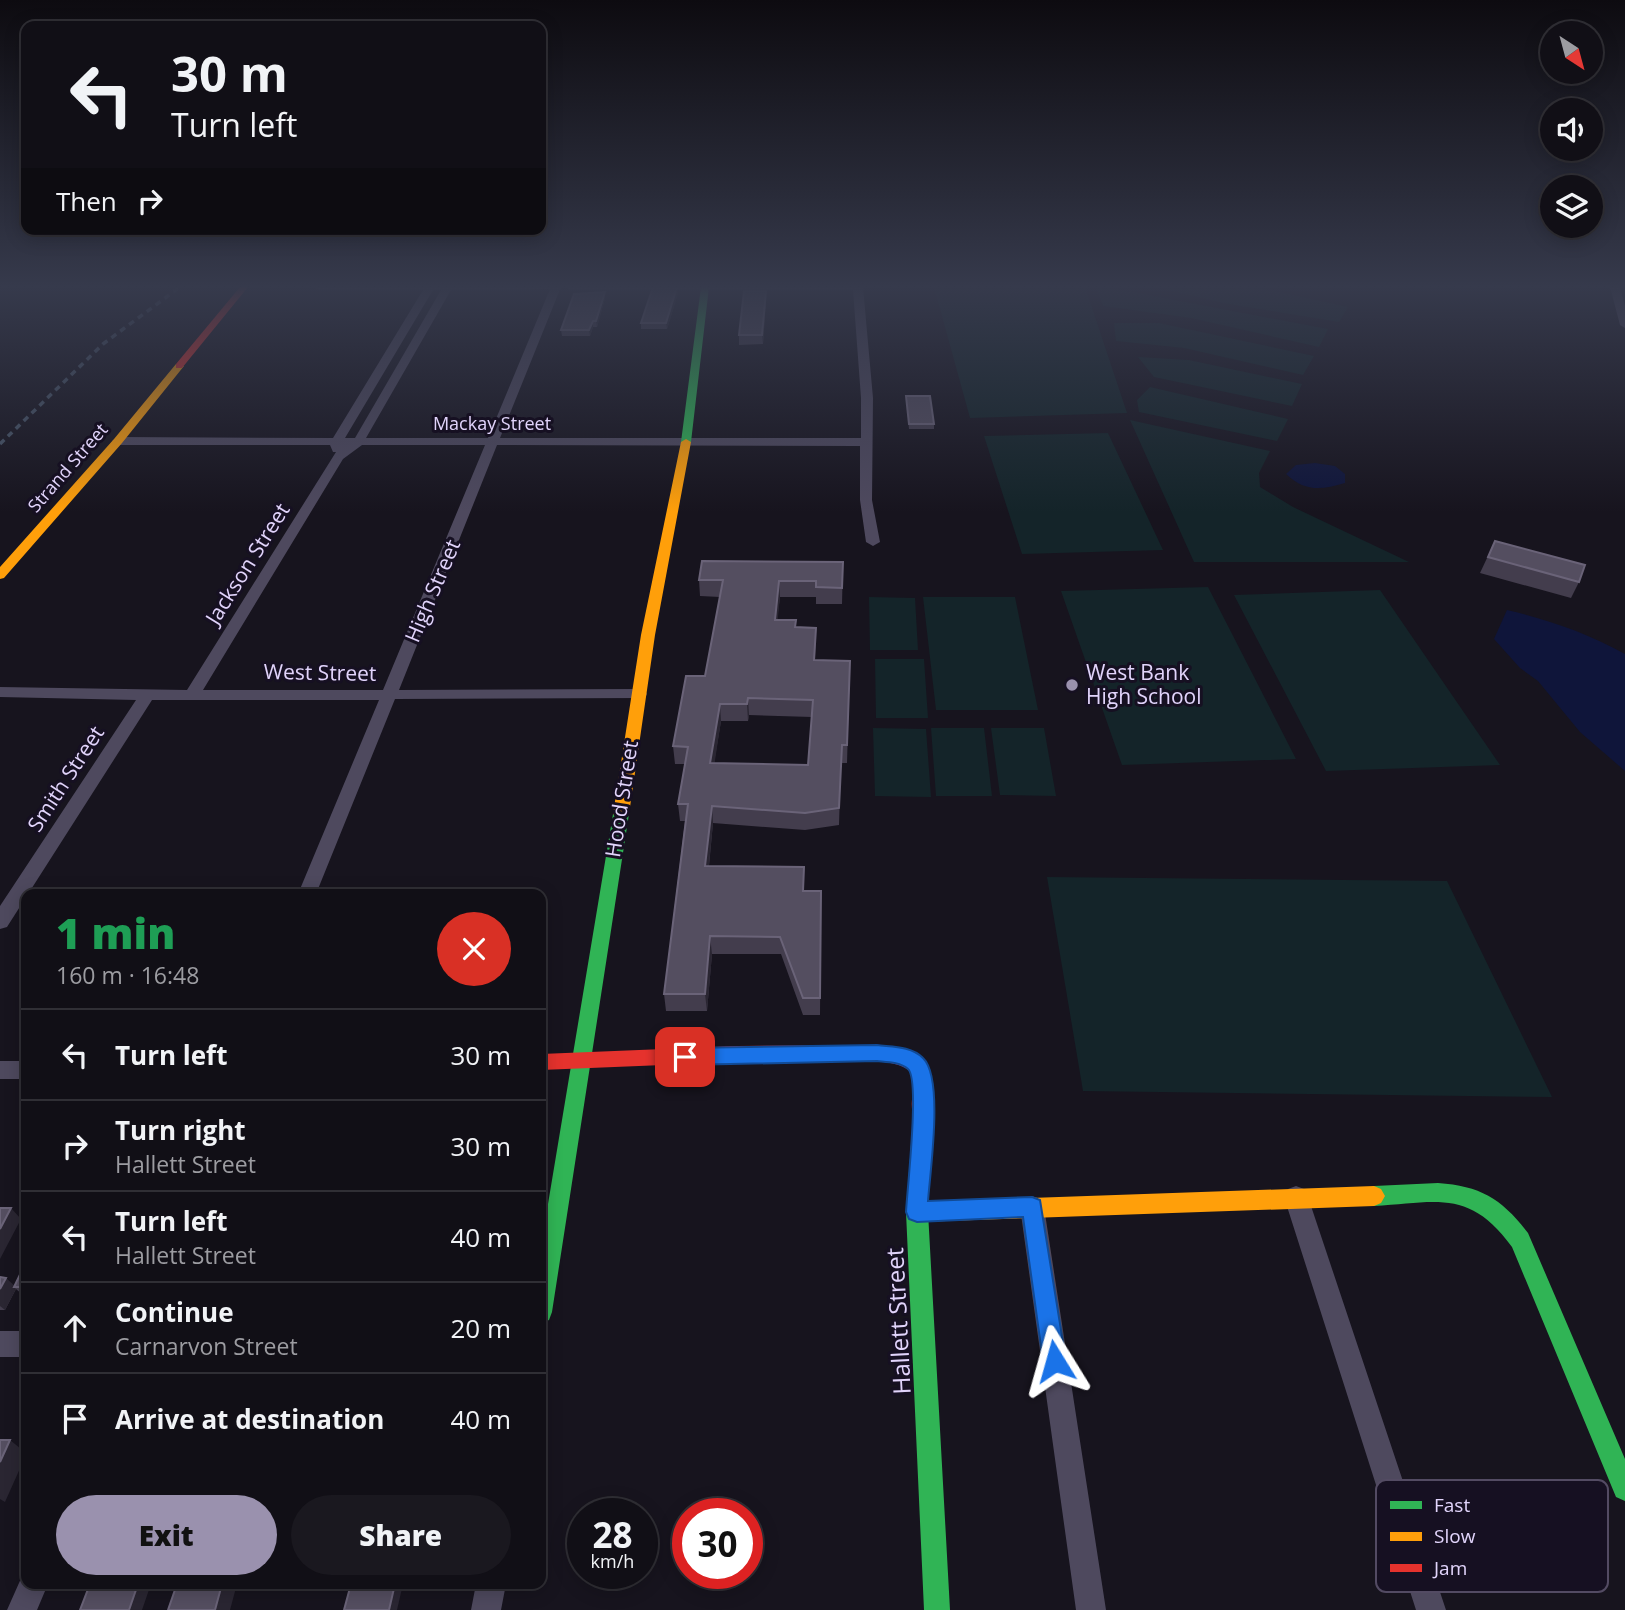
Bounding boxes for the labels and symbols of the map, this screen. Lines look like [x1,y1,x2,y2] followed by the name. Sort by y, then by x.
[1540,21,1603,84] north arrow
[433,411,551,435] street label: Mackay Street
[22,418,113,517] street label: Strand Street
[198,498,296,631] street label: Jackson Street
[398,535,466,646] street label: High Street
[263,657,377,687] street label: West Street
[1086,658,1202,710] place label: West Bank High School
[1064,677,1080,693] marker: West Bank High School
[21,720,110,837] street label: Smith Street
[598,739,644,859] street label: Hood Street
[655,1027,715,1087] pin
[877,1247,918,1395] street label: Hallett Street
[1018,1324,1092,1398] position arrow
[1376,1480,1608,1592] legend
[1434,1492,1470,1518] text: Fast
[672,1498,763,1589] speed limit sign: 30
[1434,1523,1476,1549] text: Slow
[1432,1555,1467,1581] text: Jam

